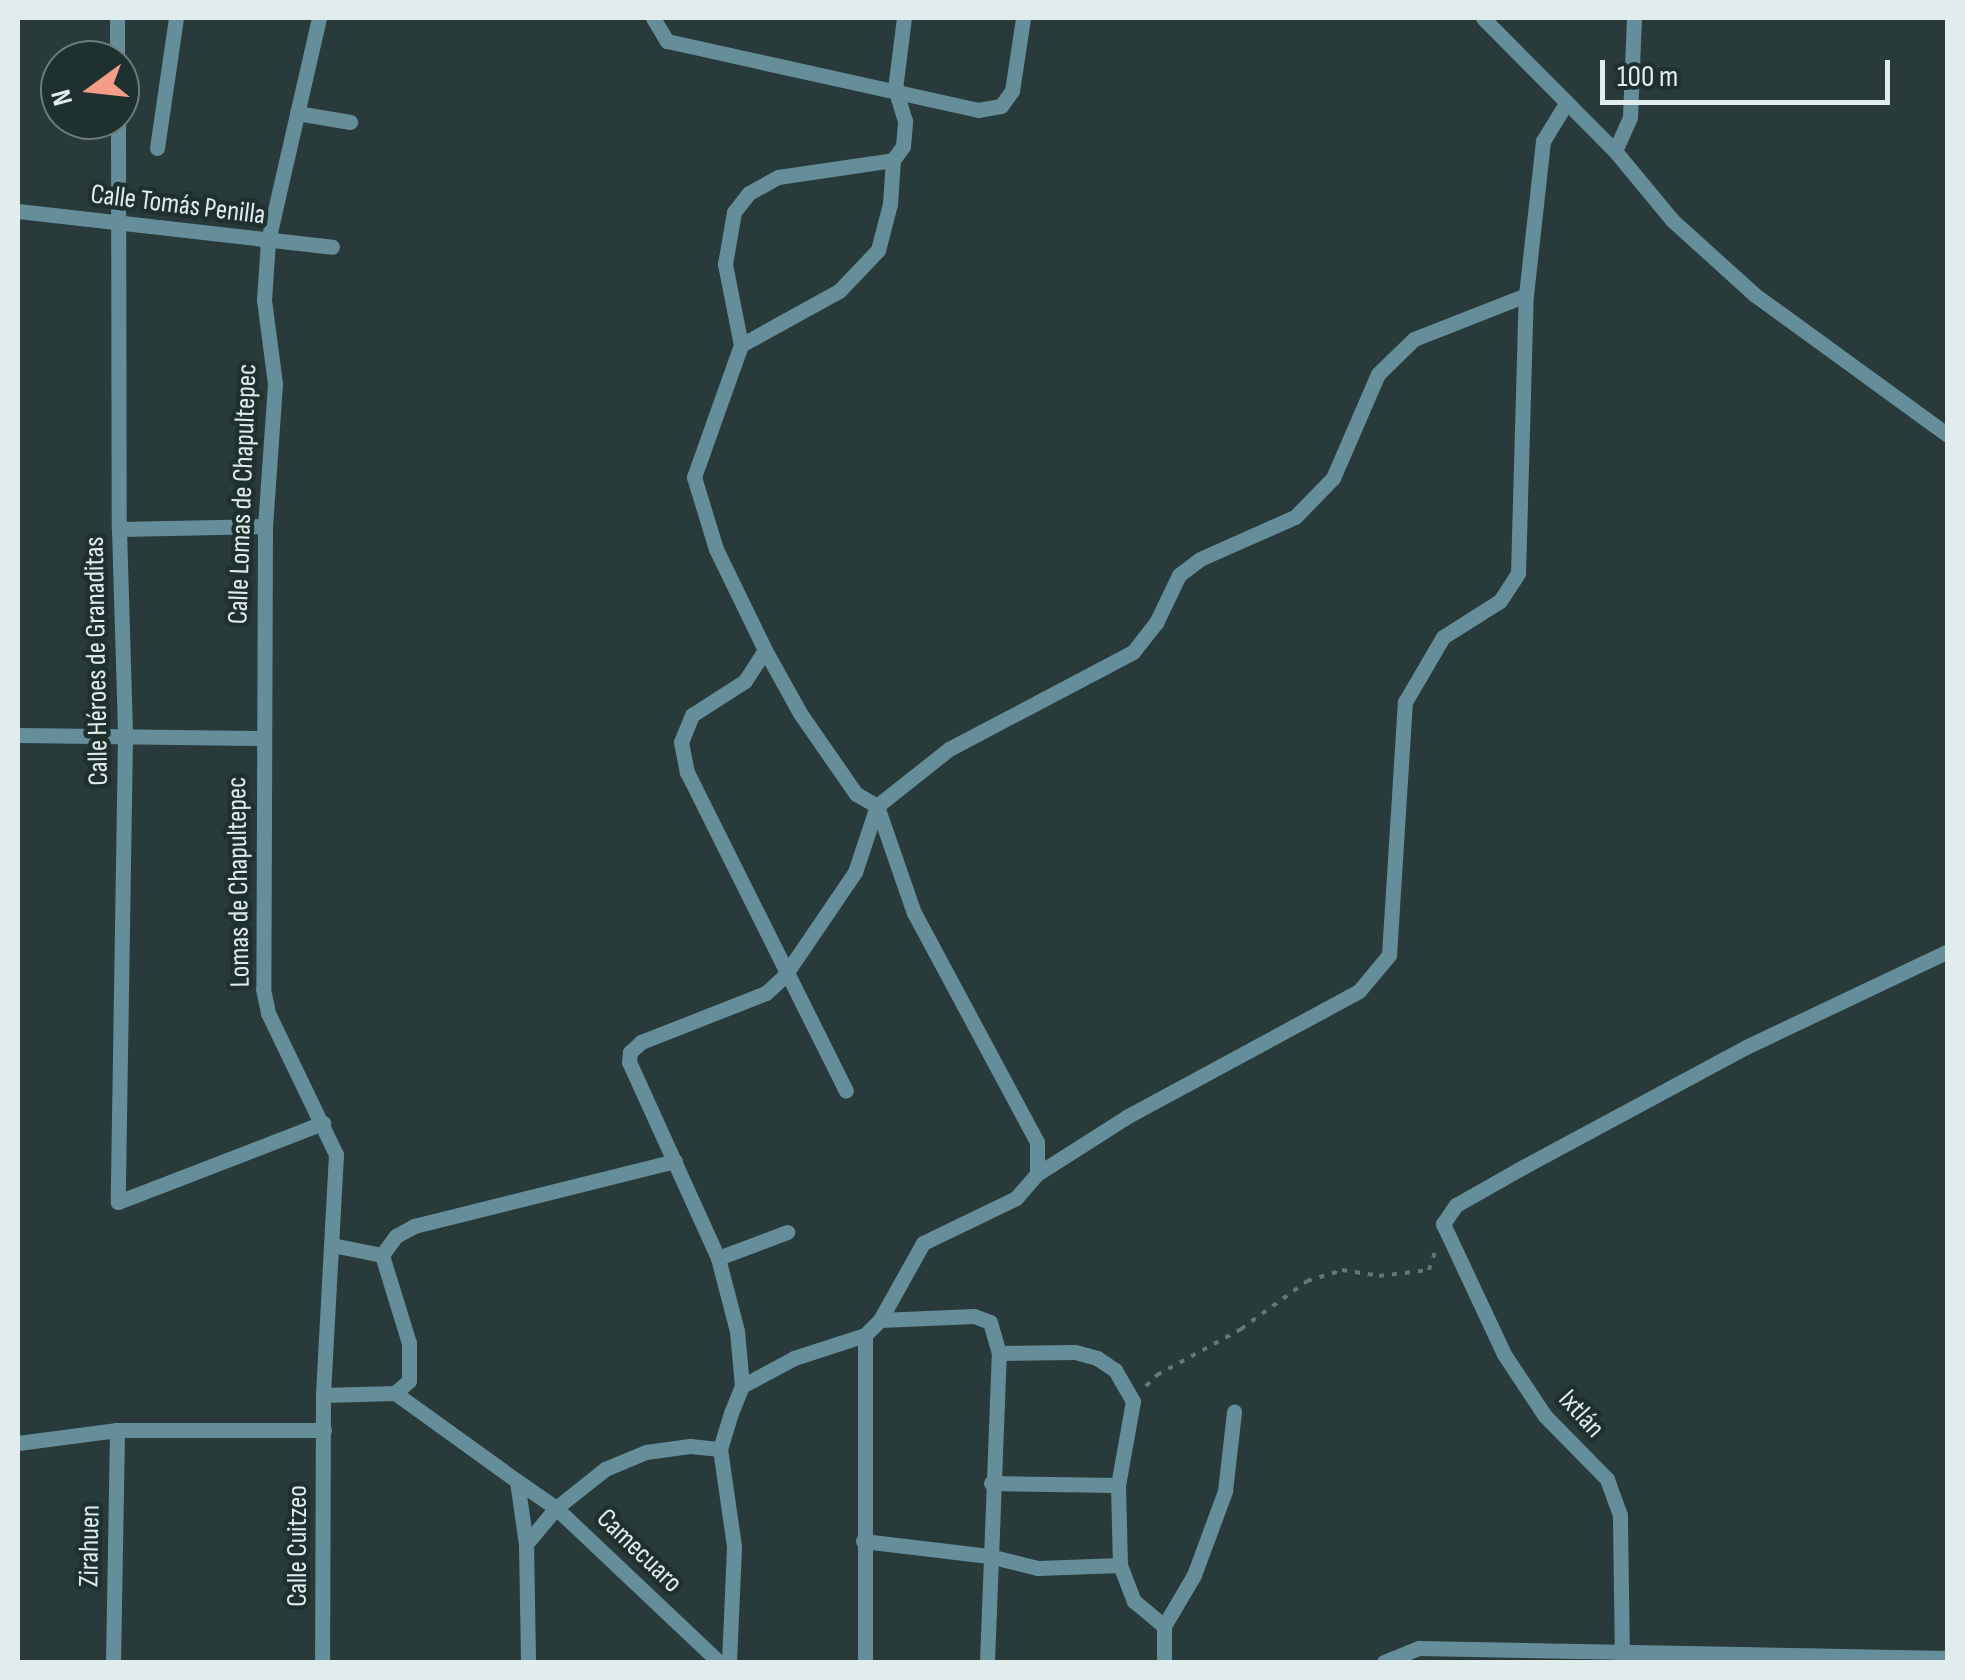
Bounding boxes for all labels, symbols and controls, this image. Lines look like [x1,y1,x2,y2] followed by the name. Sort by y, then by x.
[40,40,140,140] north arrow
[1605,40,1895,102] scale bar
[1617,59,1678,95] text: 100 m
[45,86,80,109] text: N
[89,178,267,232] street label: Calle Tomás Penilla
[222,363,264,625] street label: Calle Lomas de Chapultepec
[78,536,116,786] street label: Calle Héroes de Granaditas
[220,776,258,988] street label: Lomas de Chapultepec
[1551,1383,1611,1445] street label: Ixtlán
[281,1485,315,1607] street label: Calle Cuitzeo
[589,1502,689,1600] street label: Camecuaro
[72,1505,108,1587] street label: Zirahuen

